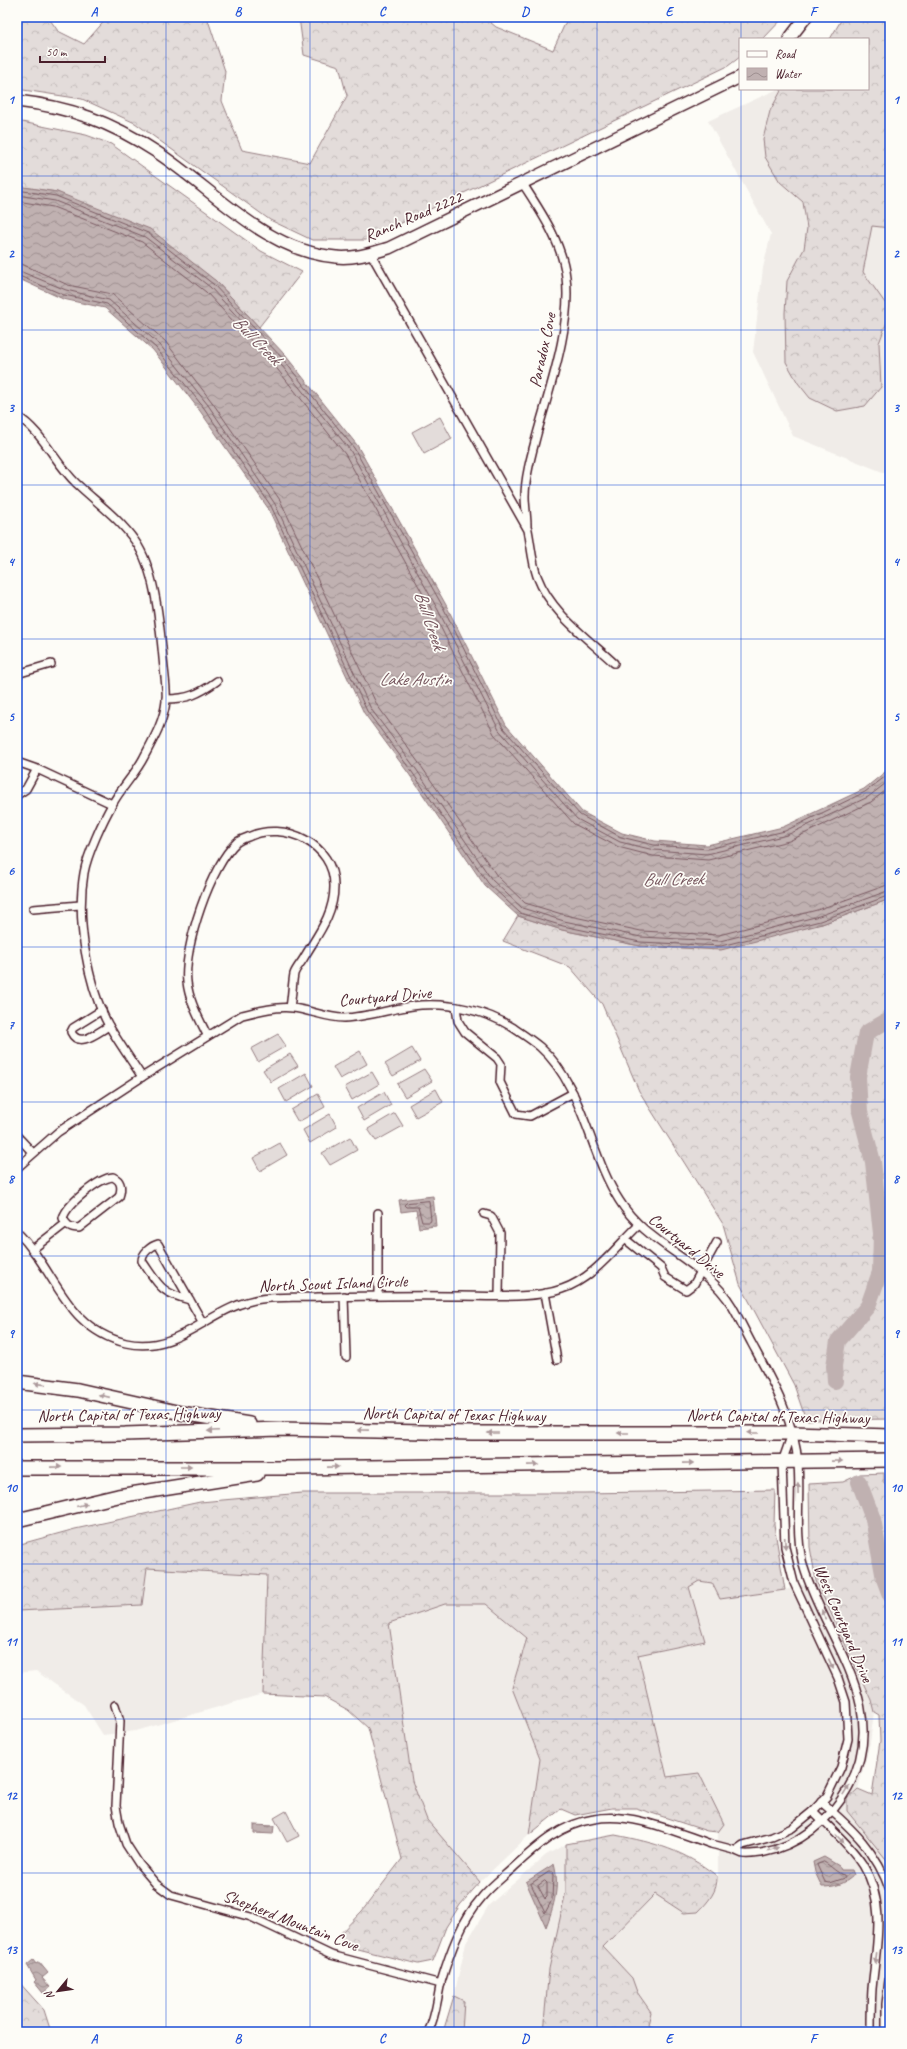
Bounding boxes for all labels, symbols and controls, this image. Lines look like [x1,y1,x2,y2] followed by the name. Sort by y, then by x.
[91,4,99,20] text: A
[235,4,243,20] text: B
[379,4,387,20] text: C
[521,4,530,20] text: D
[666,4,675,20] text: E
[810,4,819,20] text: F
[40,38,105,64] scale bar
[739,38,869,90] legend
[46,44,68,60] text: 50 m
[775,46,797,62] text: Road
[775,66,803,82] text: Water
[8,92,16,108] text: 1
[893,92,901,108] text: 1
[361,186,467,247] street label: Ranch Road 2222
[8,246,15,262] text: 2
[893,246,900,262] text: 2
[524,310,561,389] street label: Paradox Cove
[228,311,288,371] water label: Bull Creek
[8,400,15,416] text: 3
[893,400,900,416] text: 3
[8,554,16,570] text: 4
[893,554,901,570] text: 4
[410,588,451,655] water label: Bull Creek
[379,668,453,690] water label: Lake Austin
[8,709,15,725] text: 5
[893,709,900,725] text: 5
[8,863,15,879] text: 6
[893,863,900,879] text: 6
[643,867,707,891] water label: Bull Creek
[338,982,433,1011] street label: Courtyard Drive
[8,1017,15,1033] text: 7
[893,1017,900,1033] text: 7
[8,1171,16,1187] text: 8
[893,1171,901,1187] text: 8
[644,1208,730,1283] street label: Courtyard Drive
[258,1270,409,1297] street label: North Scout Island Circle
[8,1326,15,1342] text: 9
[893,1326,900,1342] text: 9
[34,1381,46,1387] one-way arrow
[98,1393,111,1399] one-way arrow
[37,1402,222,1427] street label: North Capital of Texas Highway
[362,1402,547,1427] street label: North Capital of Texas Highway
[686,1404,871,1429] street label: North Capital of Texas Highway
[357,1427,369,1434] one-way arrow
[206,1428,219,1434] one-way arrow
[486,1430,499,1436] one-way arrow
[616,1430,629,1436] one-way arrow
[746,1430,759,1436] one-way arrow
[831,1457,843,1464] one-way arrow
[682,1460,695,1466] one-way arrow
[527,1462,540,1468] one-way arrow
[50,1464,63,1470] one-way arrow
[180,1464,193,1470] one-way arrow
[327,1464,340,1470] one-way arrow
[5,1480,18,1496] text: 10
[890,1480,903,1496] text: 10
[795,1482,801,1495] one-way arrow
[76,1501,88,1507] one-way arrow
[782,1537,788,1550] one-way arrow
[809,1561,878,1687] street label: West Courtyard Drive
[821,1608,827,1620] one-way arrow
[5,1634,19,1650] text: 11
[890,1634,904,1650] text: 11
[828,1658,834,1669] one-way arrow
[843,1784,850,1796] one-way arrow
[5,1788,18,1804] text: 12
[890,1788,903,1804] text: 12
[836,1834,845,1844] one-way arrow
[768,1846,780,1852] one-way arrow
[220,1885,363,1956] street label: Shepherd Mountain Cove
[5,1942,18,1958] text: 13
[890,1942,903,1958] text: 13
[873,1952,879,1964] one-way arrow
[38,1971,78,2011] north arrow
[40,1988,57,2002] text: N
[91,2031,99,2047] text: A
[235,2031,243,2047] text: B
[379,2031,387,2047] text: C
[521,2031,530,2047] text: D
[666,2031,675,2047] text: E
[810,2031,819,2047] text: F

